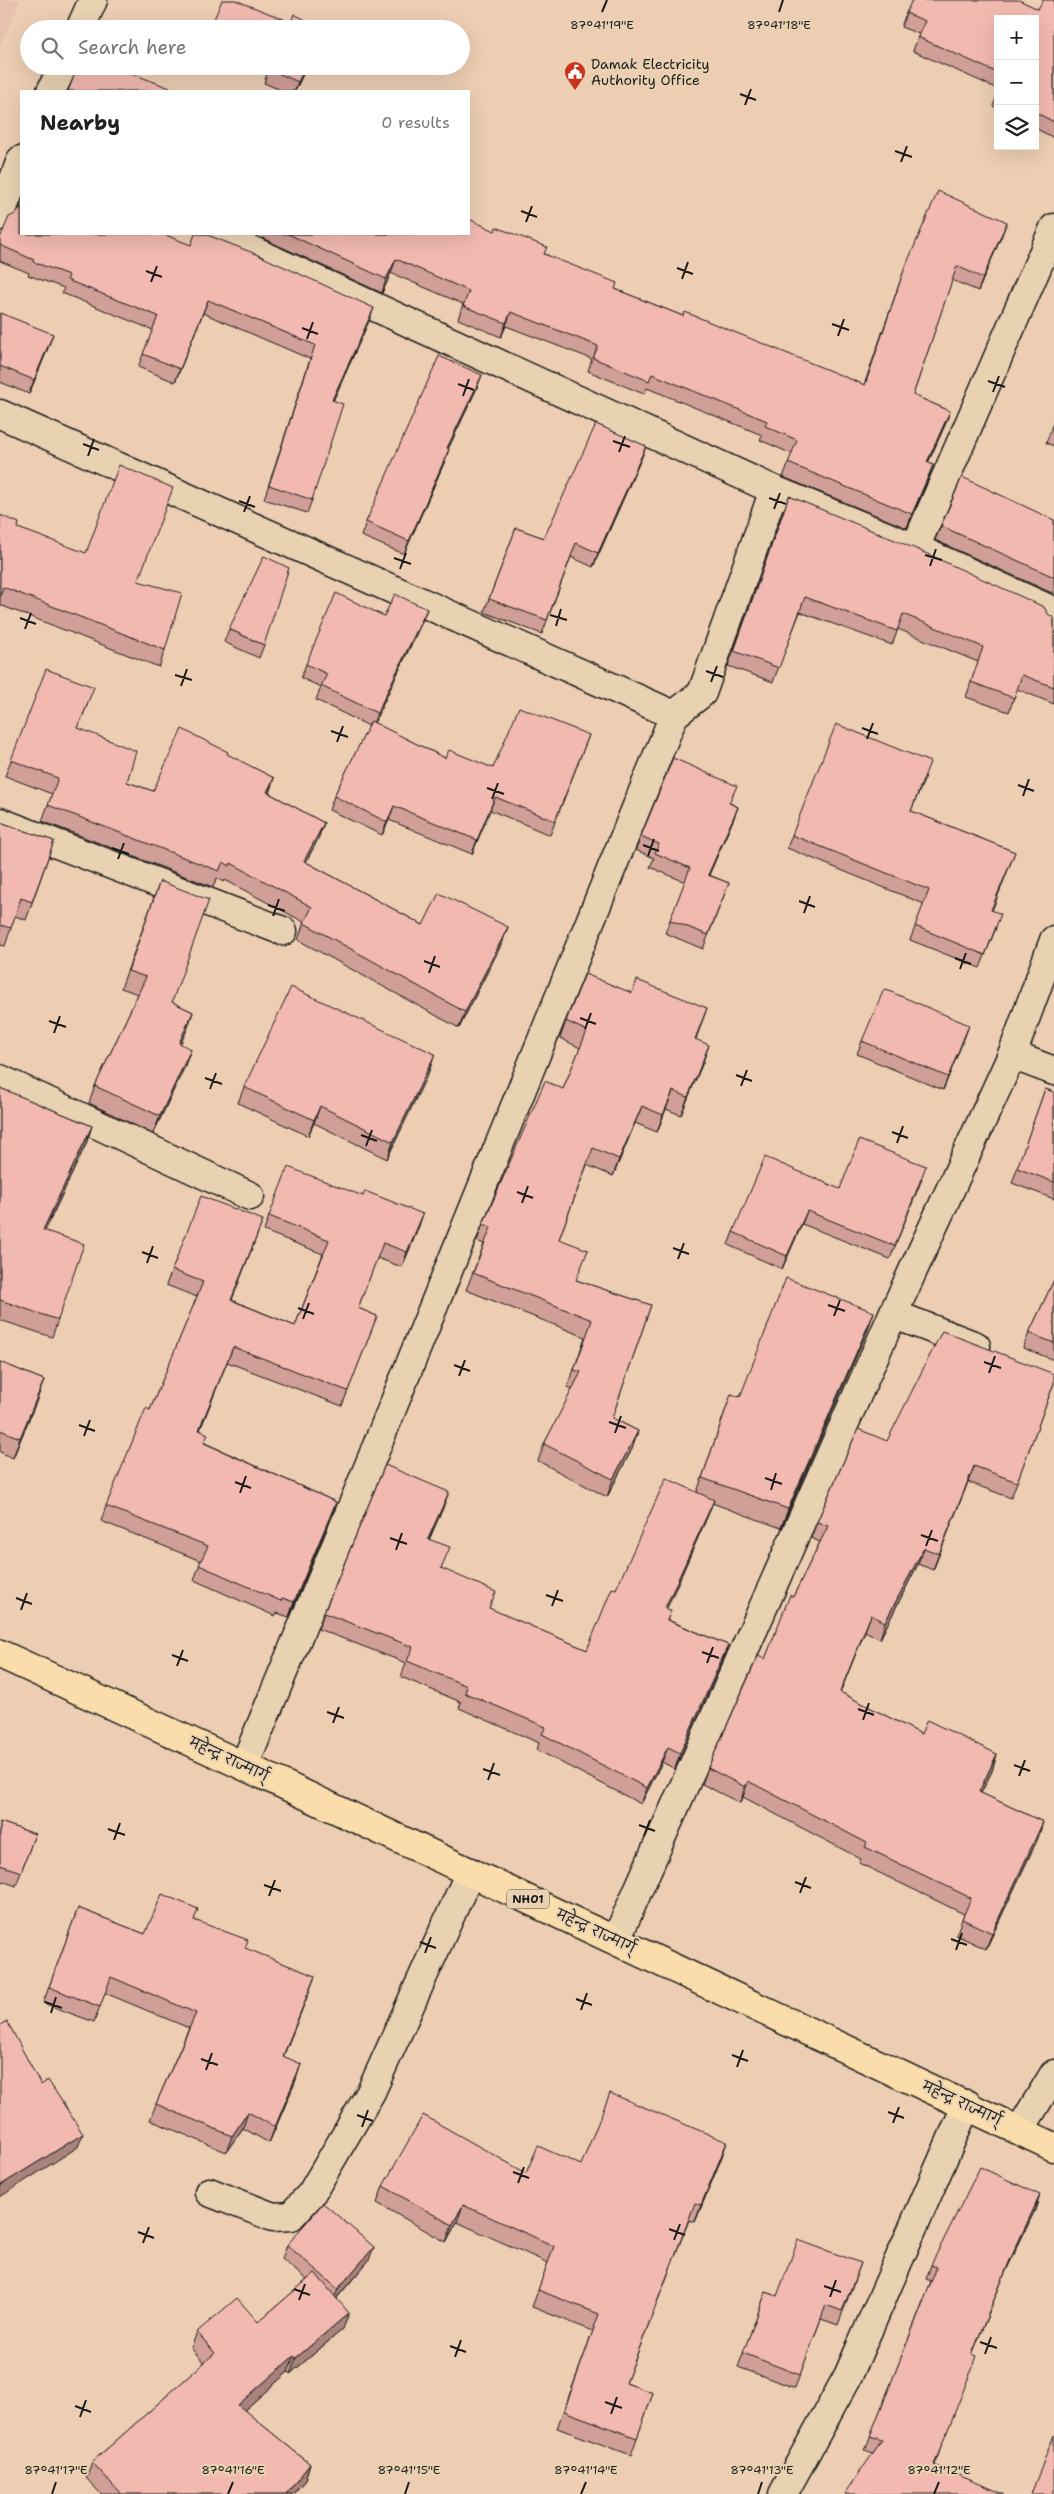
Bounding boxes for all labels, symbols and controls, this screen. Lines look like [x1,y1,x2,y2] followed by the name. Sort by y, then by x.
[994,15,1039,150] map controls
[994,15,1039,60] button: +
[570,17,634,33] text: 87°41'19"E
[747,17,811,33] text: 87°41'18"E
[20,20,470,75] search box
[38,34,66,62] icon: search
[78,35,187,60] text: Search here
[591,55,710,89] place label: Damak Electricity Authority Office
[563,60,587,91] public building icon: Damak Electricity Authority Office
[994,60,1039,105] button: −
[994,105,1039,150] button: layers
[40,109,120,137] text: Nearby
[381,112,450,133] text: 0 results
[185,1729,275,1788] street label: महेन्द्र राज्मार्ग्
[507,1890,549,1908] road number: NH01
[552,1901,642,1960] street label: महेन्द्र राज्मार्ग्
[918,2073,1008,2132] street label: महेन्द्र राज्मार्ग्
[24,2462,88,2478] text: 87°41'17"E
[202,2462,264,2478] text: 87°41'16"E
[378,2462,440,2478] text: 87°41'15"E
[554,2462,618,2478] text: 87°41'14"E
[730,2462,794,2478] text: 87°41'13"E
[907,2462,971,2478] text: 87°41'12"E

